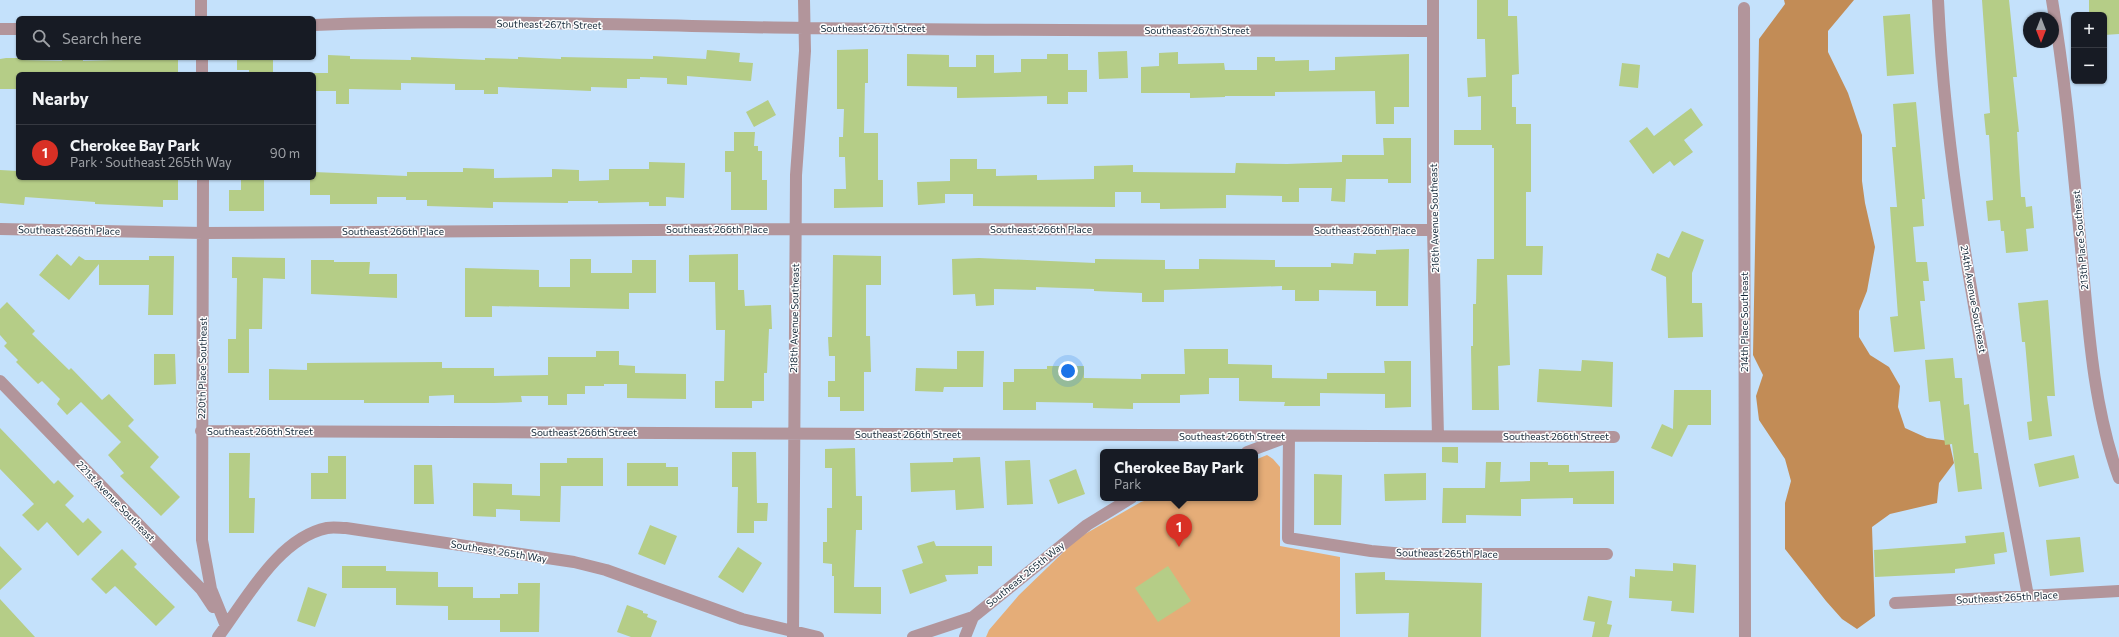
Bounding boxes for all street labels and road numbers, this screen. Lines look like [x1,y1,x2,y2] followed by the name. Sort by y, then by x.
[496,17,602,31] street label: Southeast 267th Street
[820,22,926,34] street label: Southeast 267th Street
[1144,24,1250,36] street label: Southeast 267th Street
[1427,163,1441,273] street label: 216th Avenue Southeast
[2070,190,2090,290] street label: 213th Place Southeast
[18,223,120,237] street label: Southeast 266th Place
[666,223,768,235] street label: Southeast 266th Place
[990,223,1092,235] street label: Southeast 266th Place
[1314,224,1416,236] street label: Southeast 266th Place
[342,225,444,237] street label: Southeast 266th Place
[1959,244,1989,354] street label: 214th Avenue Southeast
[787,263,801,373] street label: 218th Avenue Southeast
[1738,272,1750,372] street label: 214th Place Southeast
[195,317,209,419] street label: 220th Place Southeast
[207,425,313,437] street label: Southeast 266th Street
[531,426,637,438] street label: Southeast 266th Street
[855,428,961,440] street label: Southeast 266th Street
[1179,430,1285,442] street label: Southeast 266th Street
[1503,430,1609,442] street label: Southeast 266th Street
[74,458,158,544] street label: 221st Avenue Southeast
[450,537,548,565] street label: Southeast 265th Way
[983,539,1067,609] street label: Southeast 265th Way
[1396,546,1498,560] street label: Southeast 265th Place
[1956,588,2058,606] street label: Southeast 265th Place

